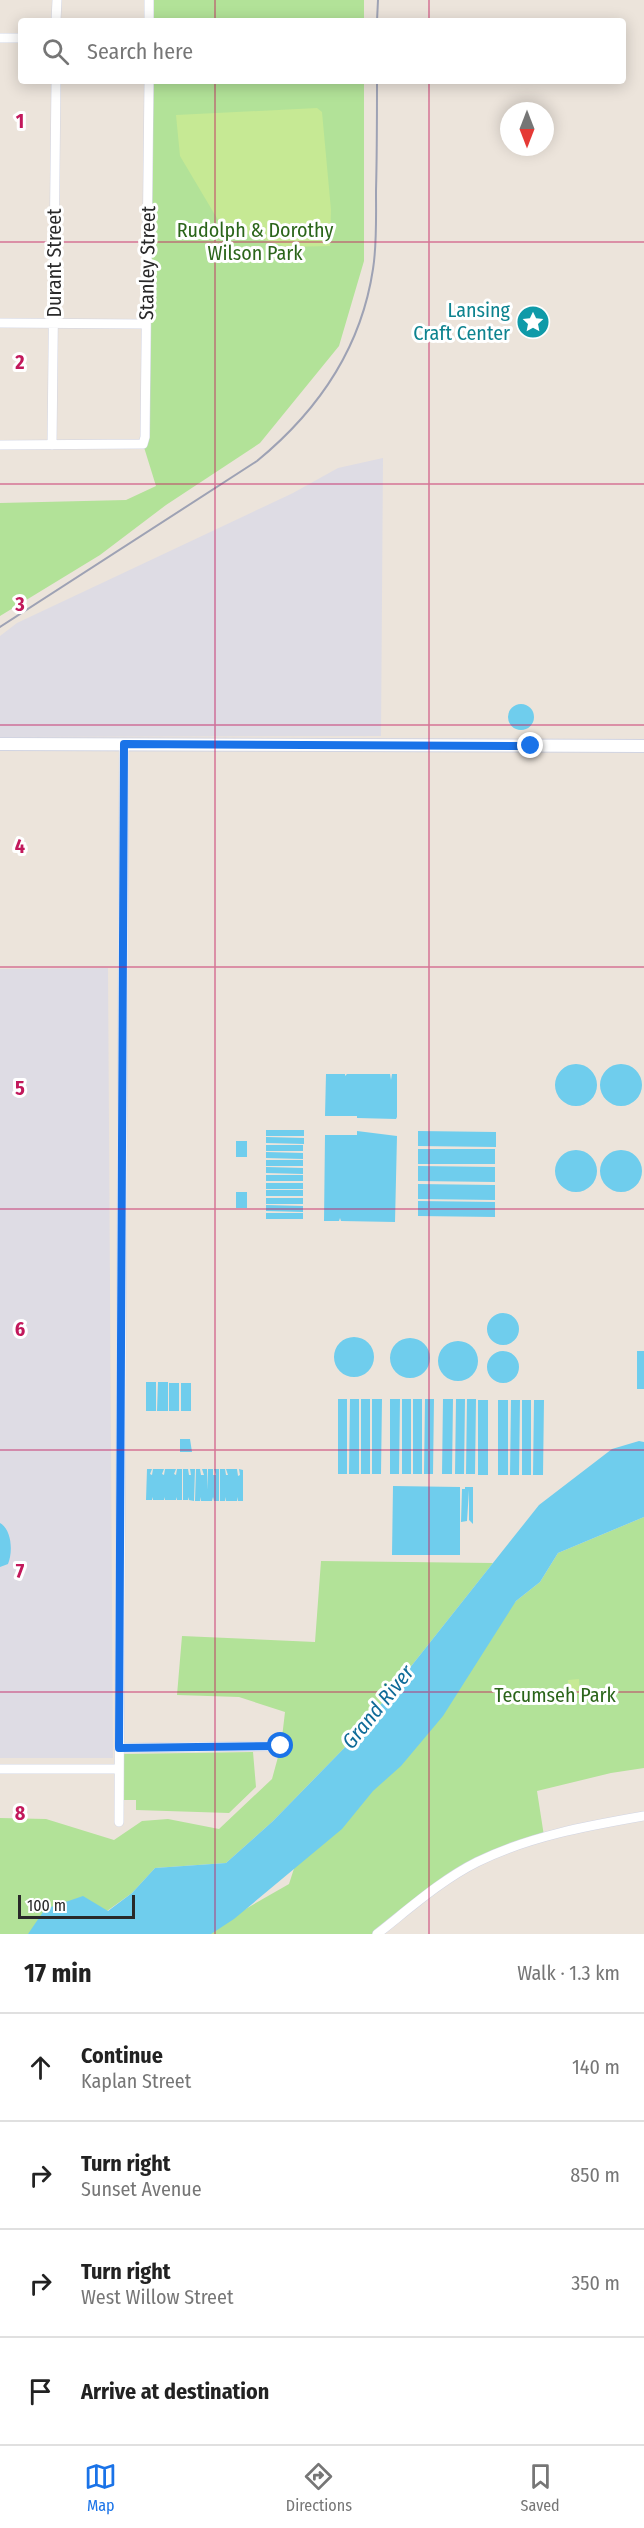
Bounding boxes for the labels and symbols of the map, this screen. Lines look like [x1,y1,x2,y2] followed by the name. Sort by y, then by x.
[500,102,554,156] north arrow
[16,109,24,133] text: 1
[134,205,160,320] street label: Stanley Street
[42,208,66,318] street label: Durant Street
[177,218,333,265] park label: Rudolph & Dorothy Wilson Park
[413,298,511,345] place label: Lansing Craft Center
[515,304,551,340] place icon: Lansing Craft Center
[14,350,25,374] text: 2
[14,592,25,616] text: 3
[517,732,543,758] route end
[15,834,25,858] text: 4
[15,1076,25,1100] text: 5
[15,1317,25,1341] text: 6
[16,1559,25,1583] text: 7
[337,1660,420,1754] water label: Grand River
[494,1683,616,1707] park label: Tecumseh Park
[267,1732,293,1758] route start
[15,1801,26,1825] text: 8
[18,1892,135,1920] scale bar

